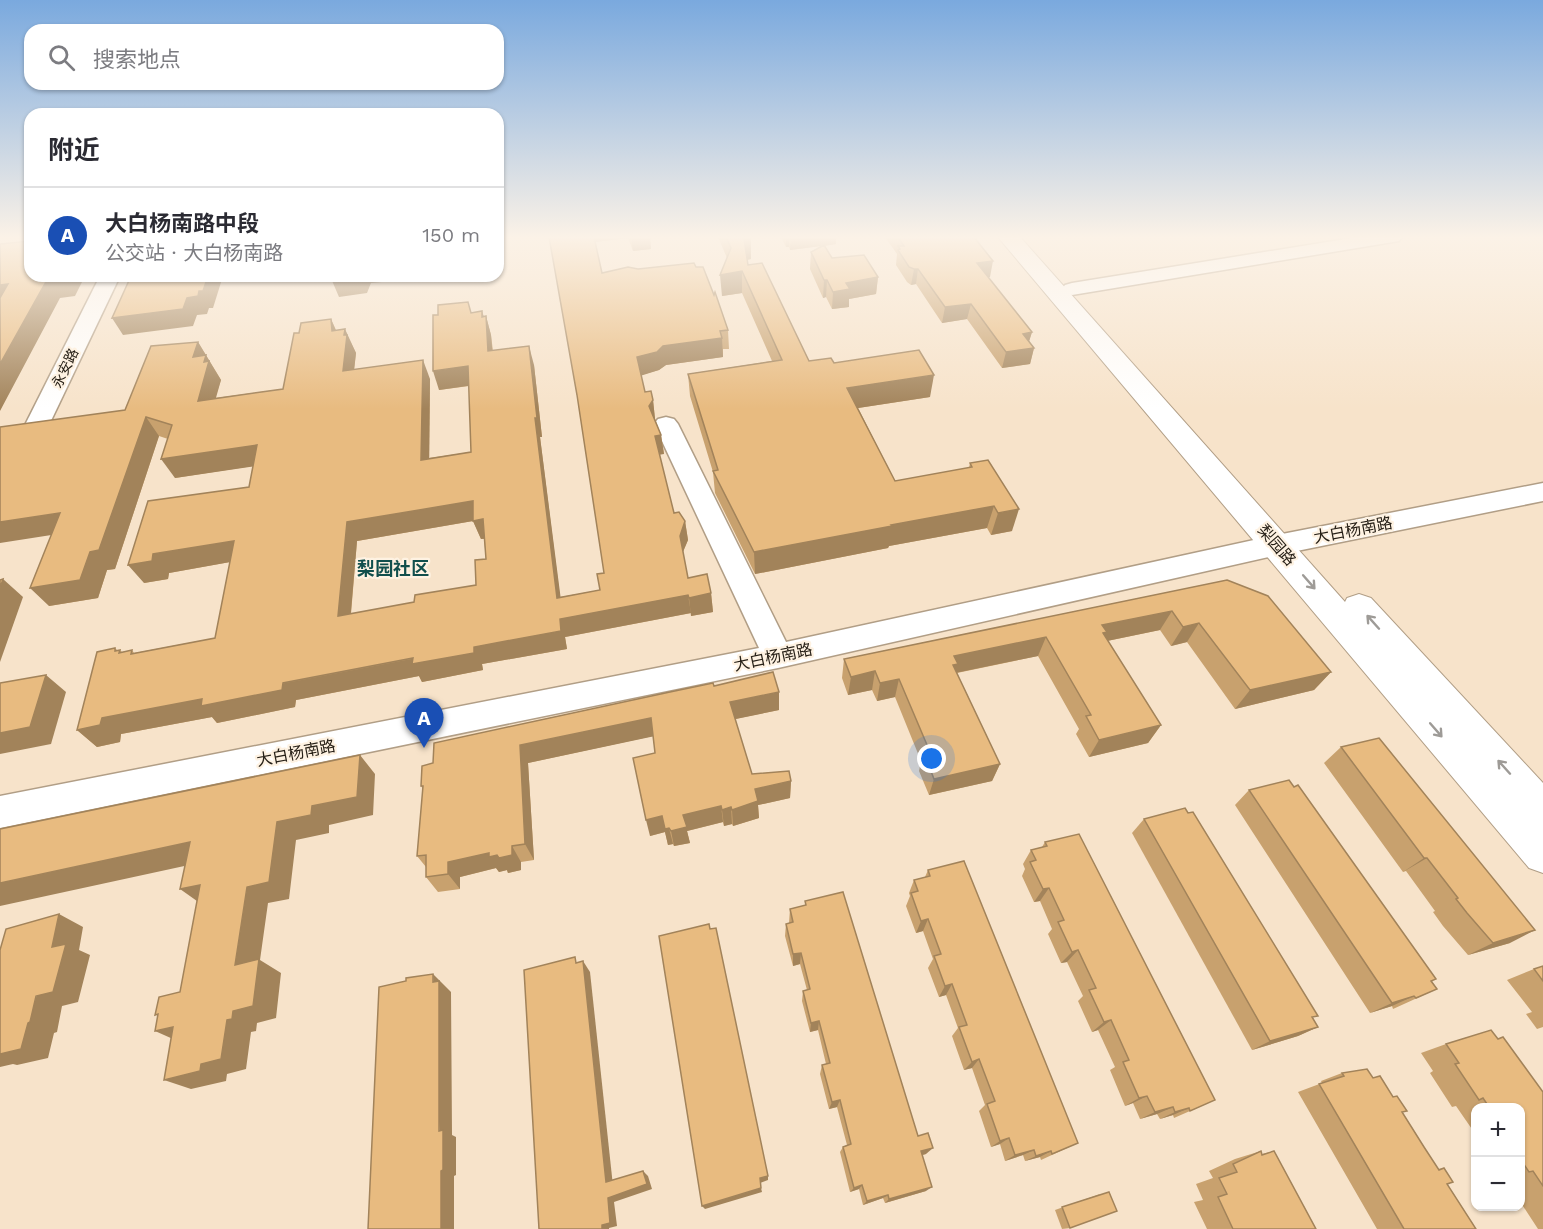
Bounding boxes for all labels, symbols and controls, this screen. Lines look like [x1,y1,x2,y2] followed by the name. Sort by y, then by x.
[24,24,504,90] search box
[45,41,78,74] icon: search
[93,47,181,72] text: 搜索地点
[48,135,100,165] text: 附近
[105,211,259,236] text: 大白杨南路中段
[61,223,74,247] text: A
[422,223,480,247] text: 150 m
[105,241,283,265] text: 公交站 · 大白杨南路
[49,346,81,390] street label: 永安路
[1312,513,1394,547] street label: 大白杨南路
[1254,521,1300,569] street label: 梨园路
[357,558,429,579] district label: 梨园社区
[1302,574,1316,589] one-way arrow
[1366,615,1380,630] one-way arrow
[732,639,814,675] street label: 大白杨南路
[404,698,444,748] pin: A
[1429,722,1443,737] one-way arrow
[255,736,337,770] street label: 大白杨南路
[917,744,946,773] your location
[1497,760,1511,775] one-way arrow
[1471,1103,1525,1211] map controls
[1471,1103,1525,1157] button: +
[1471,1157,1525,1211] button: −

